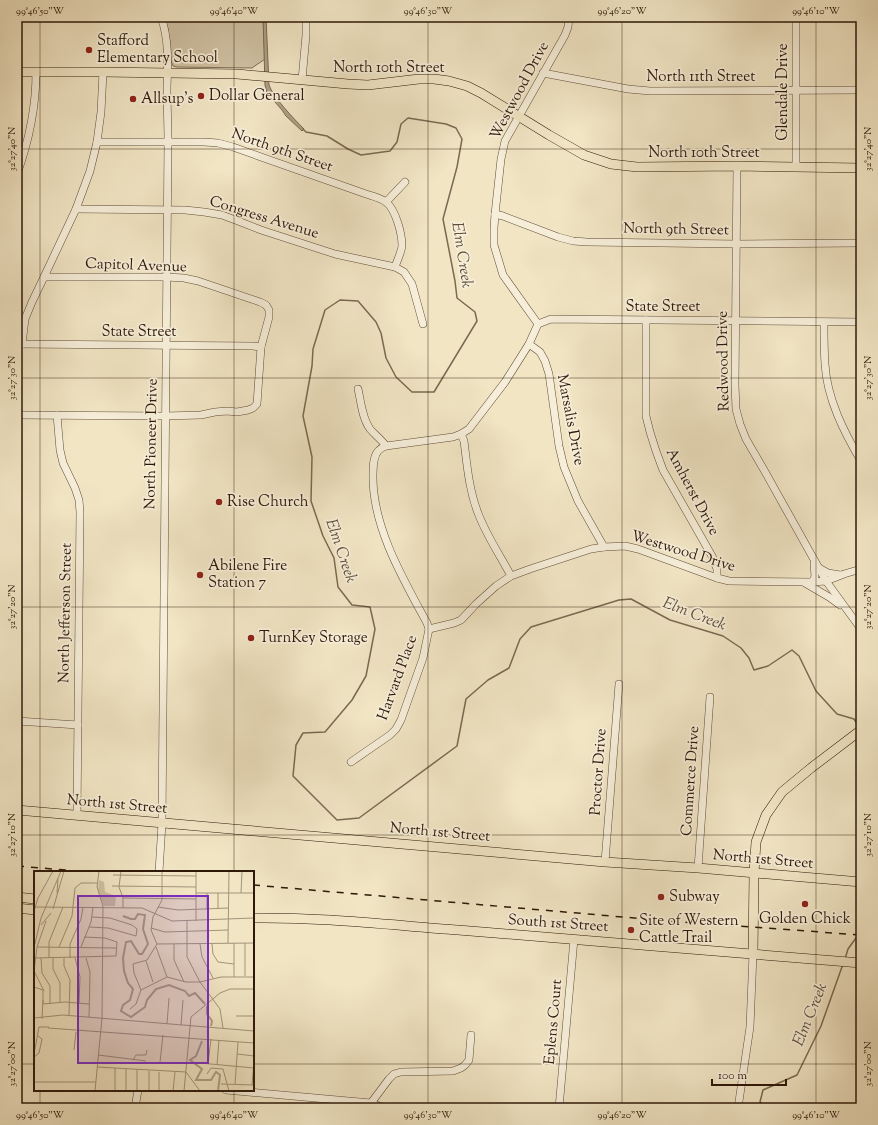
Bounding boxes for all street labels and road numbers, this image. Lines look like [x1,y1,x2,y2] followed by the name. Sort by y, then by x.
[485,38,555,144] street label: Westwood Drive
[773,43,794,141] street label: Glendale Drive
[333,58,445,79] street label: North 10th Street
[647,67,755,88] street label: North 11th Street
[229,124,335,178] street label: North 9th Street
[648,143,760,164] street label: North 10th Street
[207,191,321,245] street label: Congress Avenue
[623,219,729,241] street label: North 9th Street
[85,254,187,278] street label: Capitol Avenue
[626,297,700,318] street label: State Street
[713,311,735,411] street label: Redwood Drive
[102,322,176,343] street label: State Street
[551,373,589,467] street label: Marsalis Drive
[140,378,164,510] street label: North Pioneer Drive
[660,445,724,539] street label: Amherst Drive
[628,526,738,578] street label: Westwood Drive
[54,543,78,683] street label: North Jefferson Street
[373,633,423,723] street label: Harvard Place
[677,725,705,837] street label: Commerce Drive
[585,728,613,816] street label: Proctor Drive
[66,790,168,820] street label: North 1st Street
[389,818,491,848] street label: North 1st Street
[712,845,814,875] street label: North 1st Street
[507,910,609,938] street label: South 1st Street
[540,978,568,1066] street label: Eplens Court

